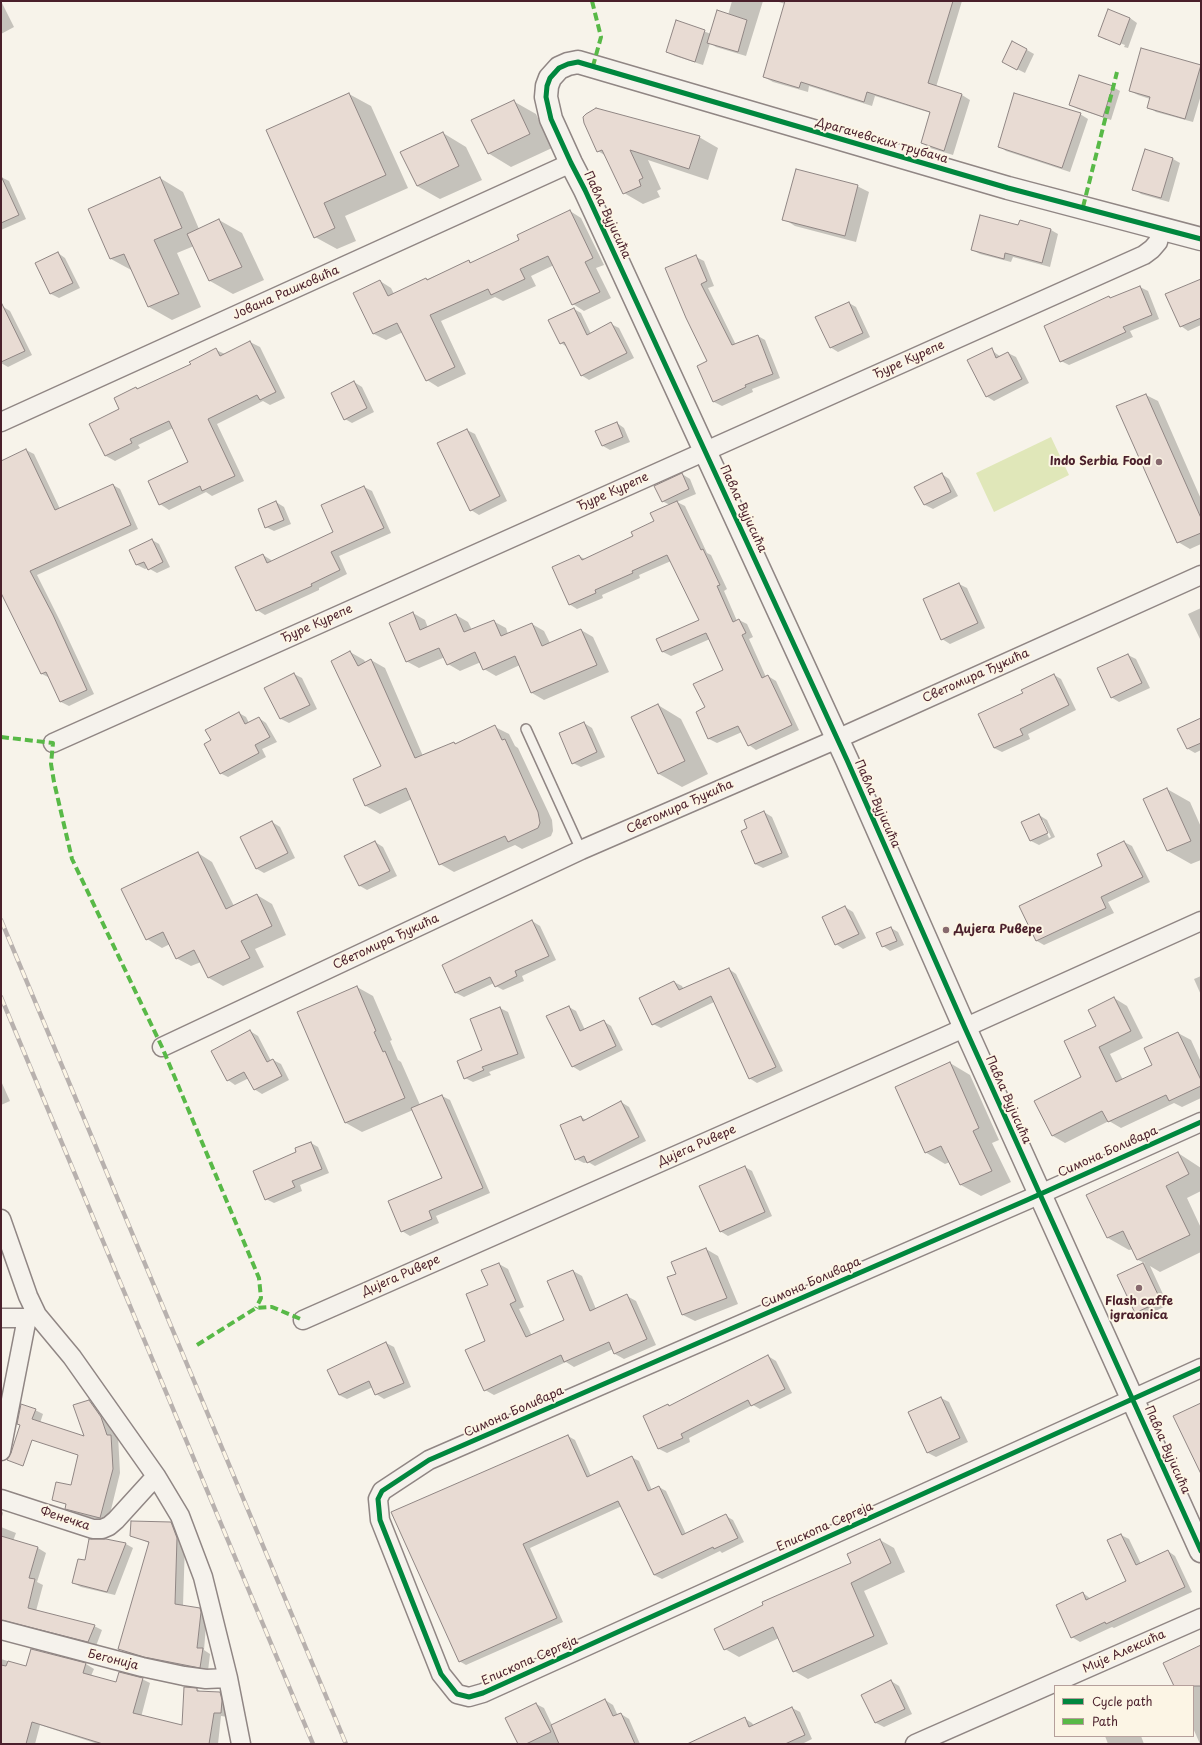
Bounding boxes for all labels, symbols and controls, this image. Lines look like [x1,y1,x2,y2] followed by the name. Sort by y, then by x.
[814,115,950,167] street label: Драгачевских трубача
[580,169,634,261] street label: Павла Вујисића
[231,263,341,323] street label: Јована Рашковића
[871,338,947,382] street label: Ђуре Курепе
[1050,455,1151,469] place label: Indo Serbia Food
[1154,457,1164,467] marker: Indo Serbia Food
[716,463,770,555] street label: Павла Вујисића
[575,470,651,514] street label: Ђуре Курепе
[279,602,355,646] street label: Ђуре Курепе
[921,646,1031,706] street label: Светомира Ђукића
[851,758,903,850] street label: Павла Вујисића
[625,777,735,837] street label: Светомира Ђукића
[331,911,441,973] street label: Светомира Ђукића
[954,923,1042,937] place label: Дијега Ривере
[941,925,951,935] marker: Дијега Ривере
[982,1054,1034,1146] street label: Павла Вујисића
[656,1122,738,1170] street label: Дијега Ривере
[1056,1124,1160,1180] street label: Симона Боливара
[360,1252,442,1300] street label: Дијега Ривере
[759,1255,863,1311] street label: Симона Боливара
[1134,1283,1144,1293] marker: Flash caffe igraonica
[1105,1295,1173,1323] place label: Flash caffe igraonica
[462,1384,566,1440] street label: Симона Боливара
[1141,1404,1193,1496] street label: Павла Вујисића
[775,1499,875,1555] street label: Епископа Сергеја
[38,1504,92,1534] street label: Фенечка
[1080,1627,1168,1677] street label: Мије Алексића
[480,1633,580,1689] street label: Епископа Сергеја
[86,1647,140,1673] street label: Бегонија
[1054,1685,1194,1737] legend
[1092,1692,1153,1710] text: Cycle path
[1092,1712,1118,1730] text: Path

